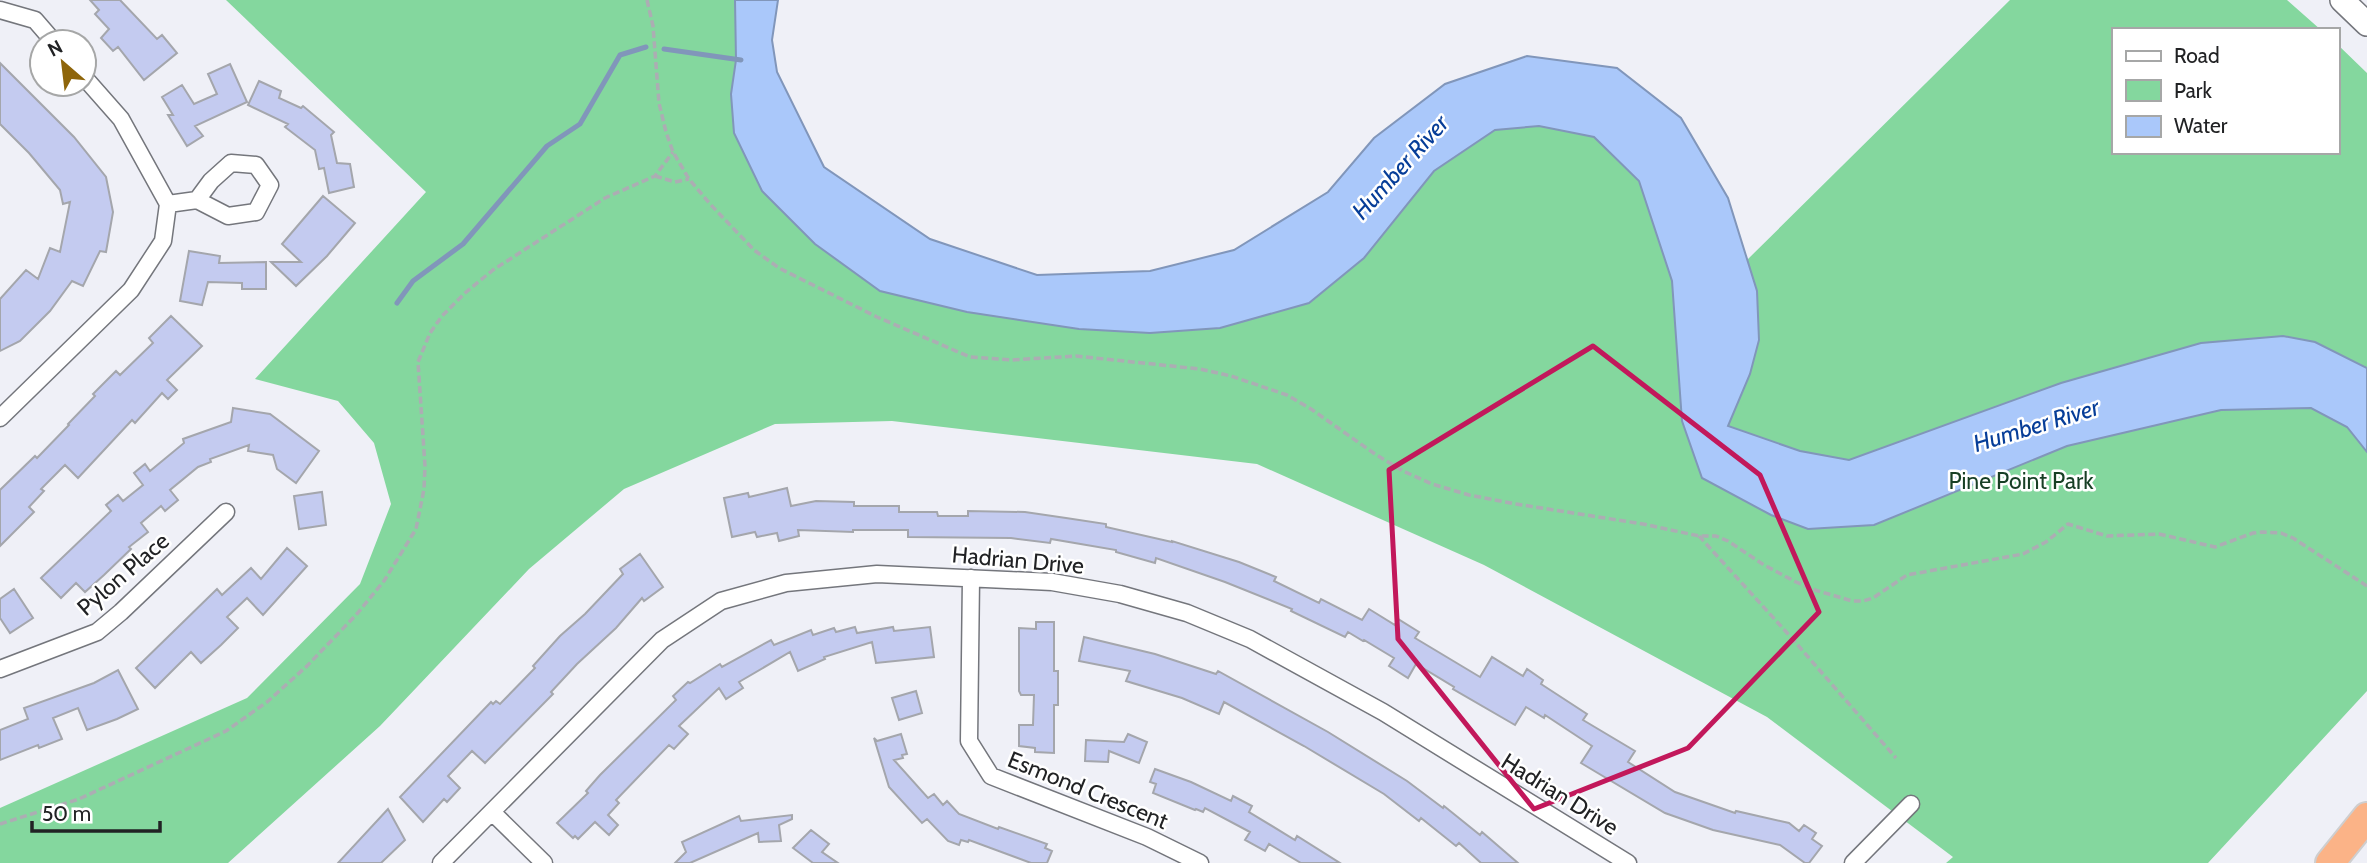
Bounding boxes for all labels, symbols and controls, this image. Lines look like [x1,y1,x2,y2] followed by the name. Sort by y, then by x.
[28,28,98,98] north arrow
[2112,28,2339,154] legend
[44,35,67,62] text: N
[2174,43,2220,68] text: Road
[2174,78,2212,103] text: Park
[1346,108,1455,225] water label: Humber River
[2174,113,2228,138] text: Water
[1969,392,2104,458] water label: Humber River
[1948,467,2094,495] park label: Pine Point Park
[71,526,175,621] street label: Pylon Place
[951,540,1085,580] street label: Hadrian Drive
[1004,745,1173,835] street label: Esmond Crescent
[1496,747,1624,841] street label: Hadrian Drive
[32,790,159,834] scale bar
[42,801,91,826] text: 50 m

